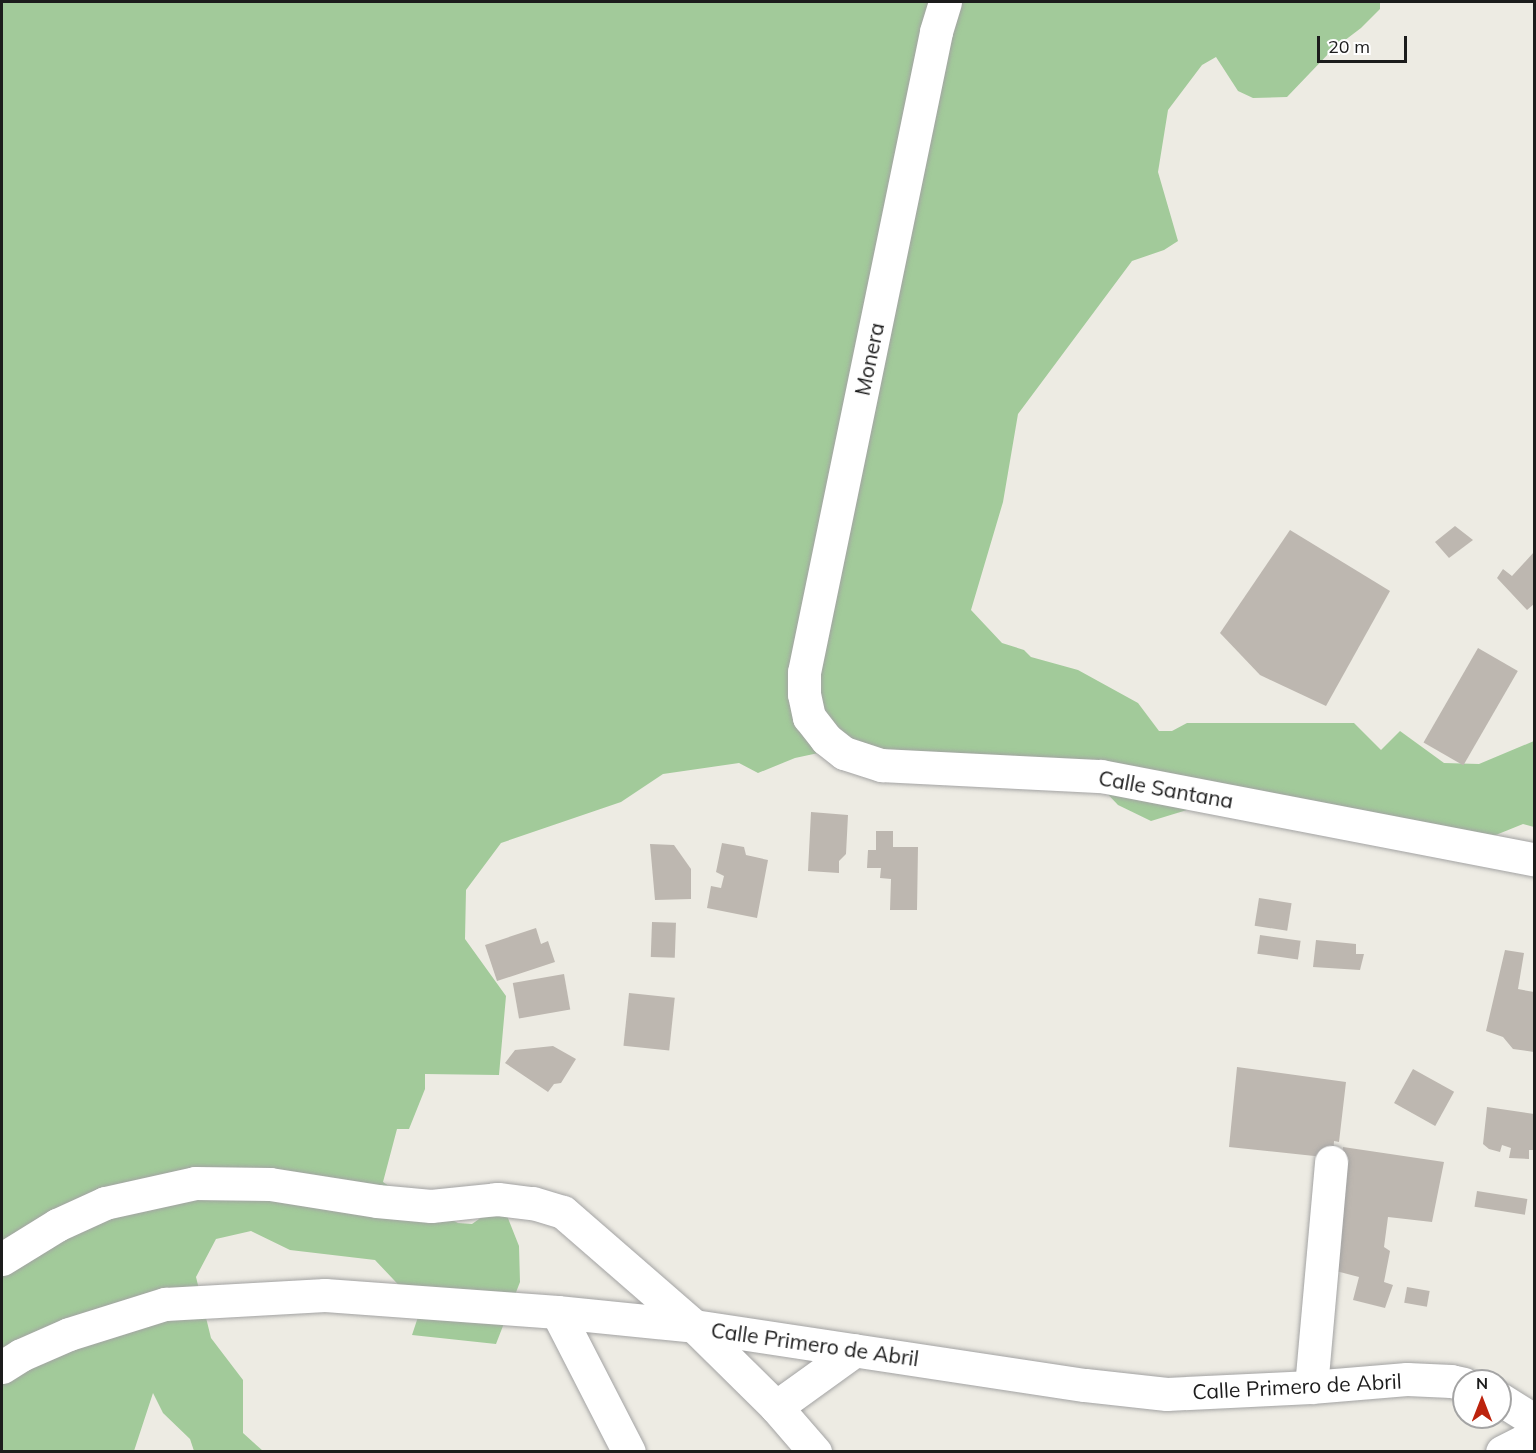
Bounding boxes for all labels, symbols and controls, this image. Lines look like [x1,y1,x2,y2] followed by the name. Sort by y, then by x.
[1320,24,1410,62] scale bar
[1328,35,1370,58] text: 20 m
[849,320,889,398] street label: Monera
[1097,765,1235,813] street label: Calle Santana
[709,1317,921,1371] street label: Calle Primero de Abril
[1192,1368,1402,1404] street label: Calle Primero de Abril
[1452,1369,1512,1429] north arrow
[1476,1373,1488,1393] text: N

